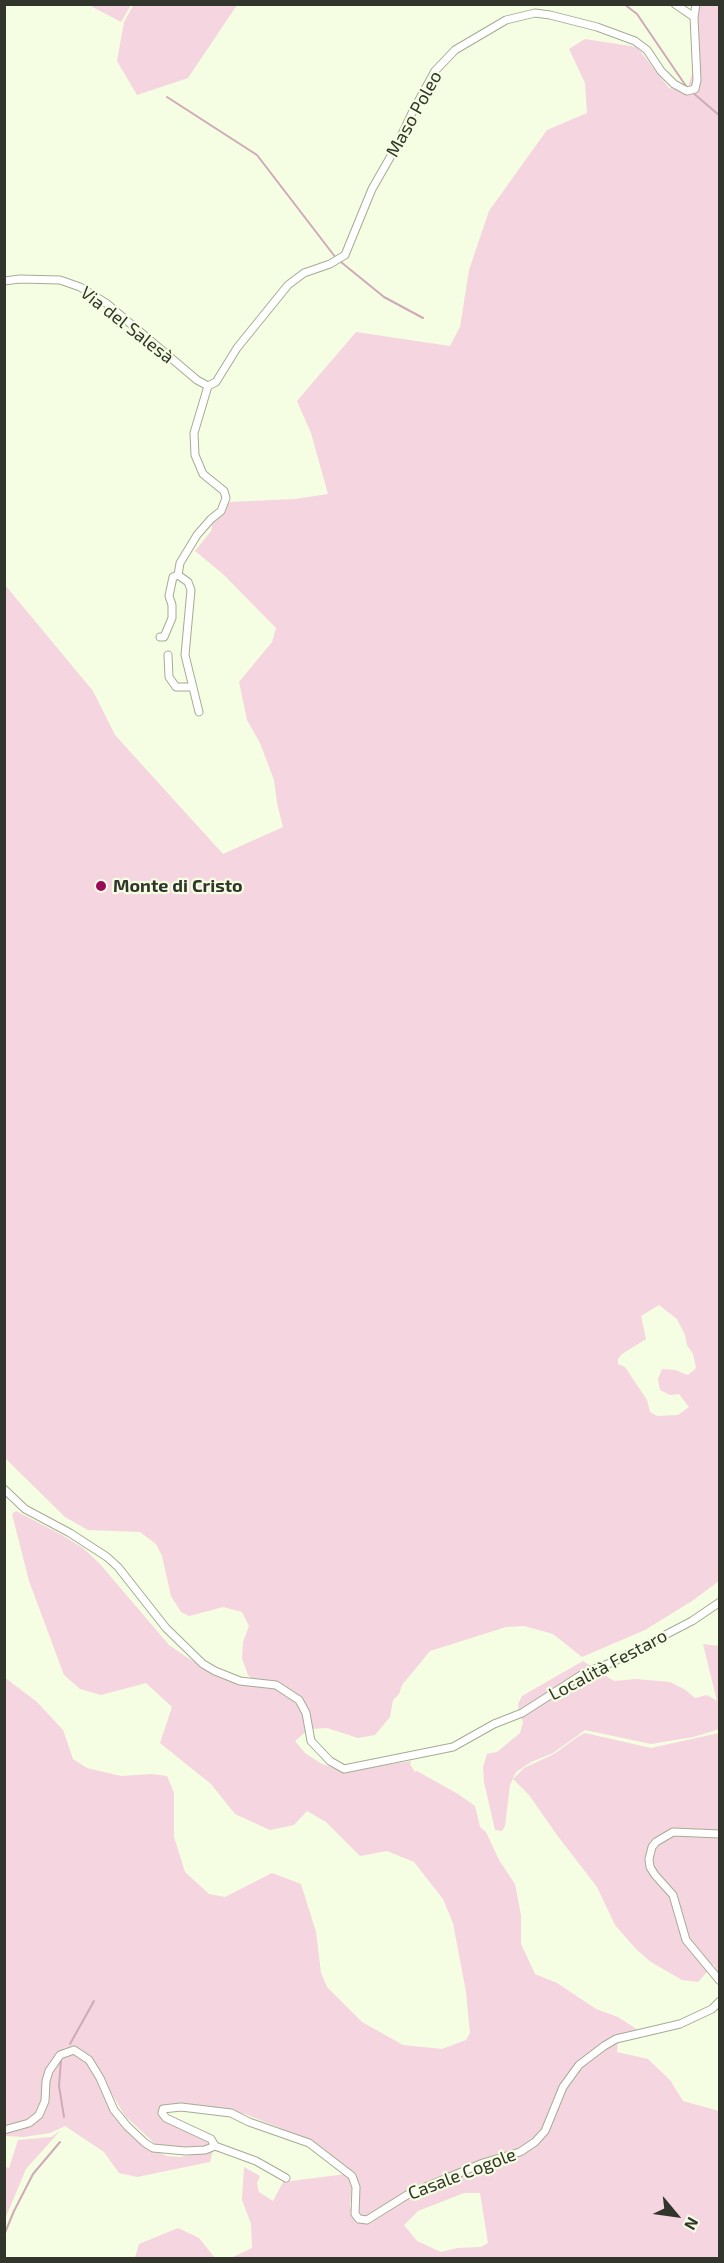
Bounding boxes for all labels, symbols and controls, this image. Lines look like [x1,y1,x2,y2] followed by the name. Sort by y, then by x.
[382,67,446,161] street label: Maso Poleo
[76,282,178,368] street label: Via del Salesà
[113,875,243,897] place label: Monte di Cristo
[94,879,108,893] marker: Monte di Cristo
[545,1625,671,1705] street label: Località Festaro
[405,2144,519,2204] street label: Casale Cogole
[646,2185,706,2245] north arrow
[681,2214,703,2234] text: N

